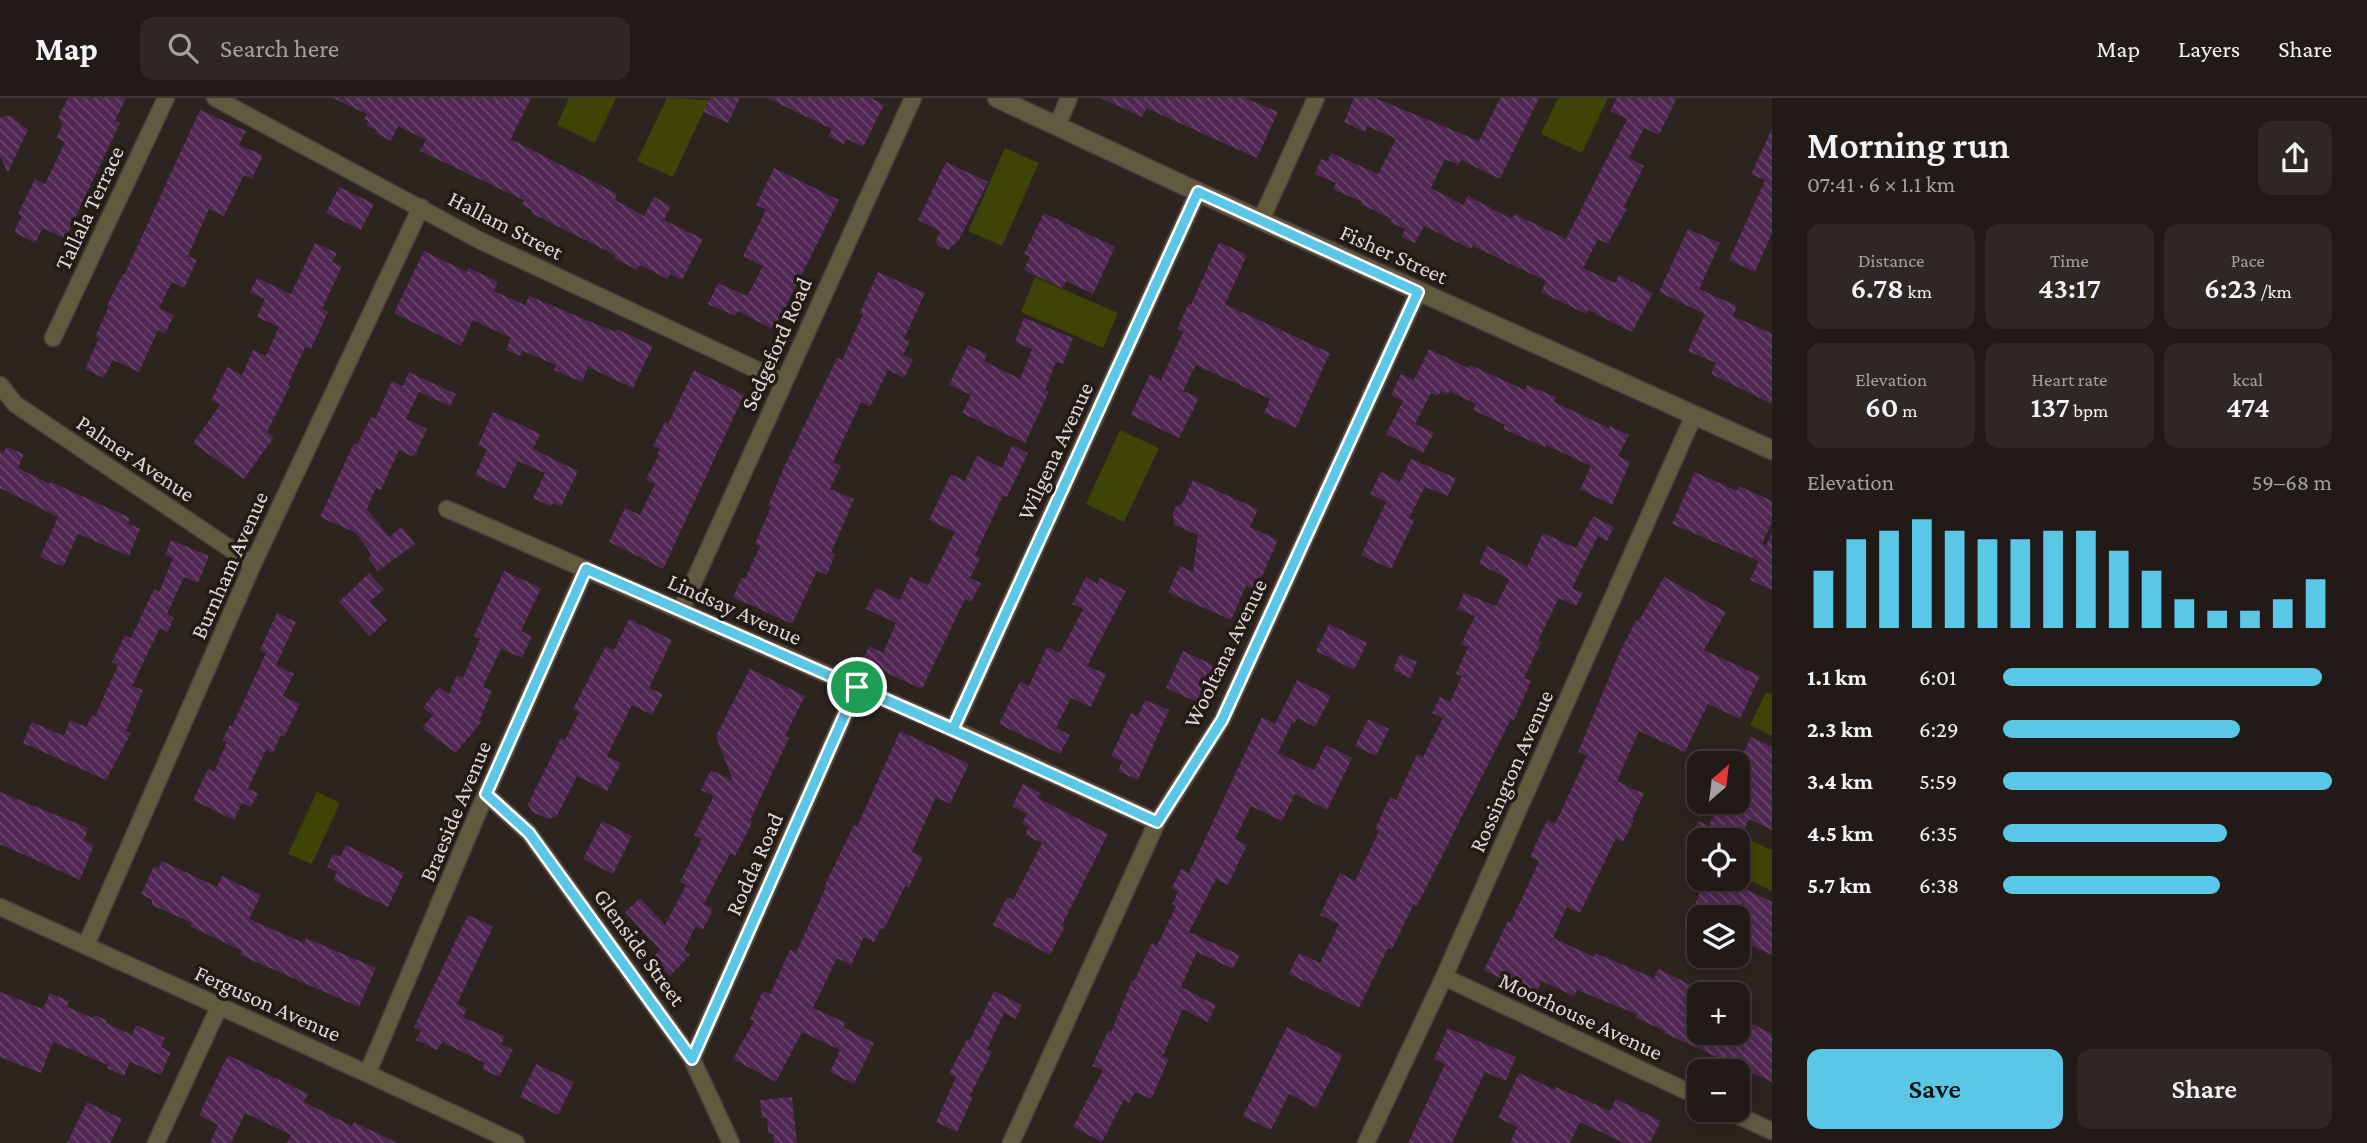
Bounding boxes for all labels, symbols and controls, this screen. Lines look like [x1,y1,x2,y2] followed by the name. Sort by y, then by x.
[140,17,630,80] search box
[164,29,202,67] icon: search
[35,30,98,67] text: Map
[220,34,339,63] text: Search here
[2096,35,2140,62] text: Map
[2178,35,2240,62] text: Layers
[2278,35,2332,62] text: Share
[2258,121,2332,195] button: share
[1807,124,2010,166] text: Morning run
[49,142,129,274] street label: Tallala Terrace
[1807,171,1955,197] text: 07:41 · 6 × 1.1 km
[444,185,568,265] street label: Hallam Street
[1336,219,1452,289] street label: Fisher Street
[1858,250,1924,271] text: Distance
[2050,250,2089,271] text: Time
[2231,250,2265,271] text: Pace
[1850,271,1904,304] text: 6.78
[2038,271,2101,304] text: 43:17
[2204,271,2257,304] text: 6:23
[735,273,817,415] street label: Sedgeford Road
[1904,281,1932,302] text: km
[2257,281,2292,302] text: /km
[1855,369,1927,390] text: Elevation
[2032,369,2107,390] text: Heart rate
[2233,369,2263,390] text: kcal
[1012,378,1098,524] street label: Wilgena Avenue
[1865,390,1899,423] text: 60
[2031,390,2070,423] text: 137
[2226,390,2270,423] text: 474
[1899,400,1917,421] text: m
[2070,400,2108,421] text: bpm
[72,409,200,507] street label: Palmer Avenue
[1807,469,1894,495] text: Elevation
[2252,469,2332,495] text: 59–68 m
[185,487,273,643] street label: Burnham Avenue
[664,568,806,650] street label: Lindsay Avenue
[1178,574,1272,732] street label: Wooltana Avenue
[827,657,887,717] pin
[1807,664,1867,690] text: 1.1 km
[1919,664,1957,690] text: 6:01
[838,668,876,706] icon: arrive
[1464,686,1558,856] street label: Rossington Avenue
[1807,716,1873,742] text: 2.3 km
[1919,716,1959,742] text: 6:29
[414,737,496,885] street label: Braeside Avenue
[1687,751,1750,814] north arrow
[1687,751,1750,1122] map controls
[1807,768,1873,794] text: 3.4 km
[1919,768,1957,794] text: 5:59
[720,809,788,919] street label: Rodda Road
[1807,820,1873,846] text: 4.5 km
[1919,820,1958,846] text: 6:35
[1687,828,1750,891] button: locate
[1807,872,1871,898] text: 5.7 km
[1919,872,1959,898] text: 6:38
[589,883,691,1011] street label: Glenside Street
[1687,905,1750,968] button: layers
[191,959,345,1047] street label: Ferguson Avenue
[1495,967,1667,1065] street label: Moorhouse Avenue
[1687,982,1750,1045] button: +
[1807,1049,2063,1129] button: Save
[2077,1049,2332,1129] button: Share
[1687,1059,1750,1122] button: −

